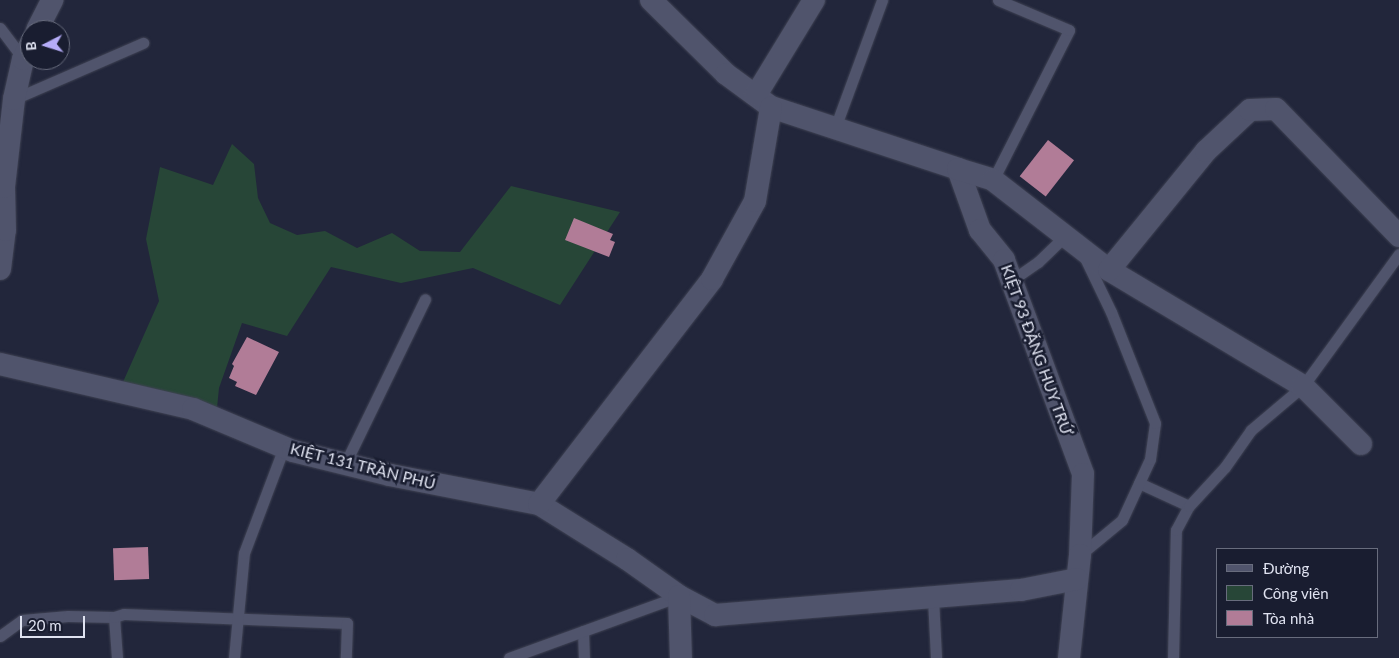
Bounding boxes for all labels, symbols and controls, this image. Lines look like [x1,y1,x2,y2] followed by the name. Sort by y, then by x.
[20,20,70,70] north arrow
[22,41,39,52] text: B
[997,261,1077,439] street label: KIỆT 93 ĐẶNG HUY TRỨ
[288,439,438,493] street label: KIỆT 131 TRẦN PHÚ
[1216,548,1379,638] legend
[1263,559,1309,577] text: Đường
[1263,584,1329,602] text: Công viên
[22,606,88,638] scale bar
[1263,609,1314,627] text: Tòa nhà
[28,616,62,634] text: 20 m

